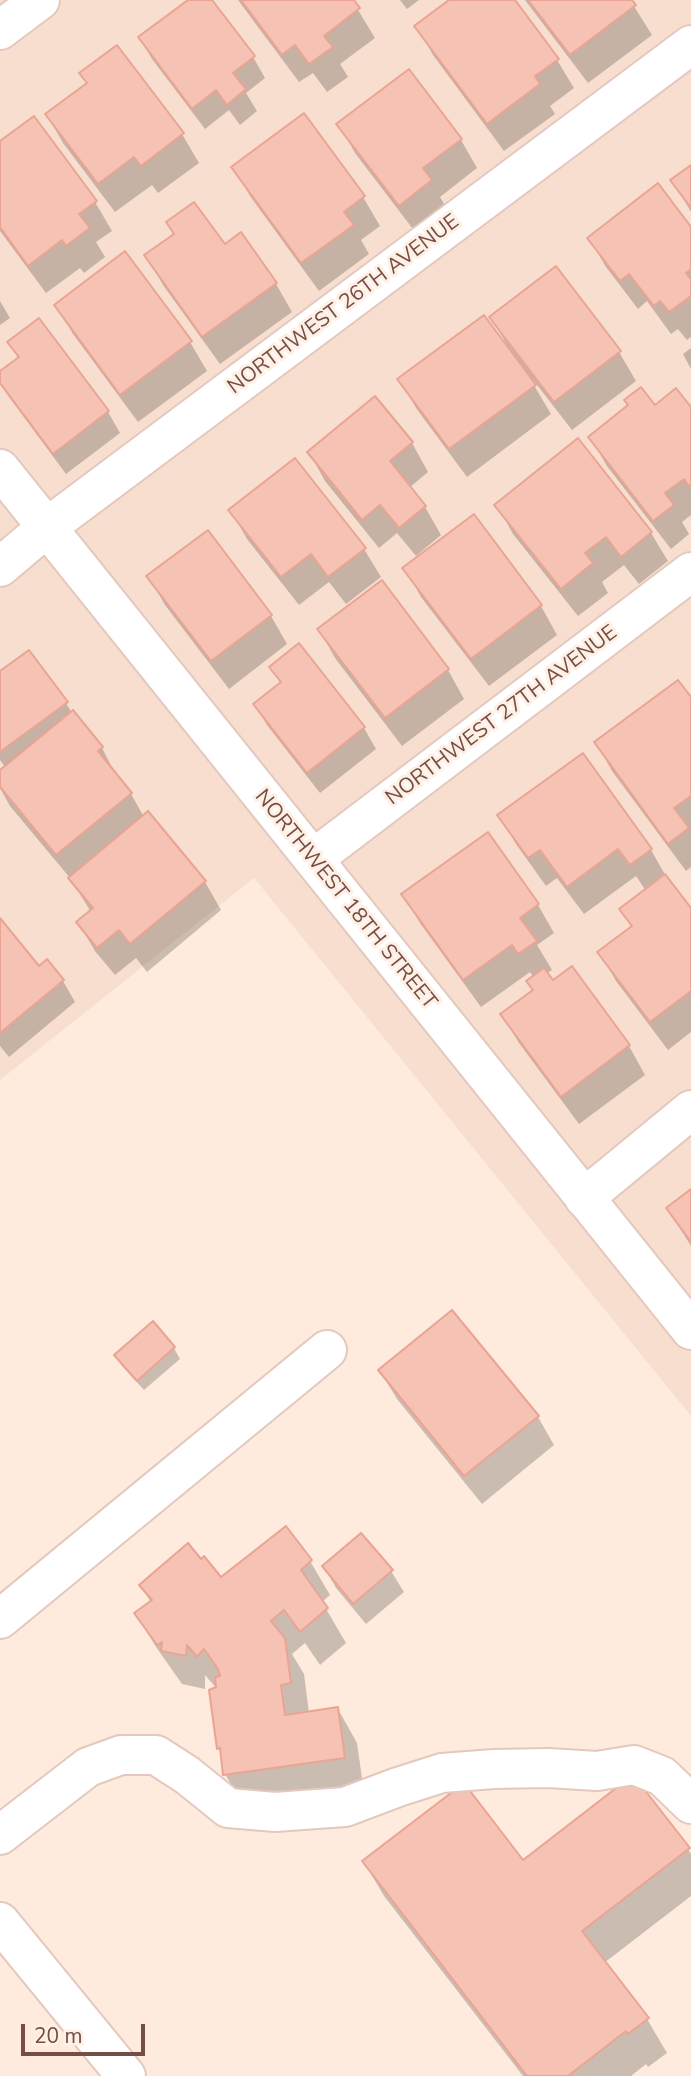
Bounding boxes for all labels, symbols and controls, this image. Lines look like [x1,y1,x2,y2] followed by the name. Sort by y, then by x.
[223,210,465,400] street label: NORTHWEST 26TH AVENUE
[381,621,623,811] street label: NORTHWEST 27TH AVENUE
[249,785,441,1015] street label: NORTHWEST 18TH STREET
[24,2010,149,2054] scale bar
[34,2022,83,2050] text: 20 m

